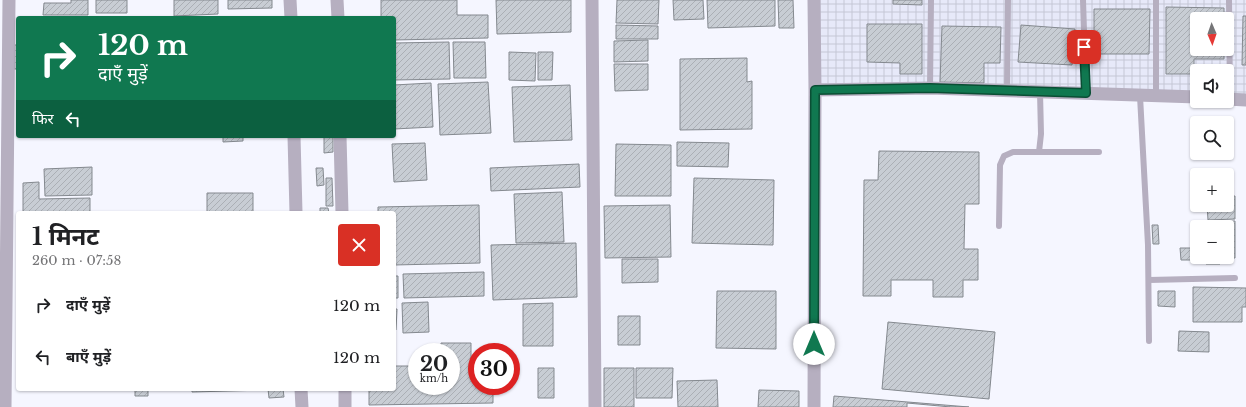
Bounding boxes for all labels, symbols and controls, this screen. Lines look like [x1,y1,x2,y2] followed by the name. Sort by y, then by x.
[1190,12,1234,56] north arrow
[1190,12,1234,264] map controls
[98,28,188,63] text: 120 m
[1067,30,1101,64] pin
[32,32,84,84] icon: right
[1073,36,1095,58] icon: arrive
[98,63,148,85] text: दाएँ मुड़ें
[1190,64,1234,108] button: sound
[62,108,84,130] icon: left
[32,109,54,128] text: फिर
[1190,116,1234,160] button: search
[1190,168,1234,212] button: +
[1190,220,1234,264] button: −
[32,222,99,251] text: 1 मिनट
[338,224,380,266] button: close
[32,252,121,269] text: 260 m · 07:58
[32,294,54,316] icon: right
[66,295,110,314] text: दाएँ मुड़ें
[333,296,380,315] text: 120 m
[793,323,835,365] position arrow
[468,343,520,395] speed limit sign: 30
[32,346,54,368] icon: left
[66,347,111,366] text: बाएँ मुड़ें
[333,348,380,367] text: 120 m
[420,352,448,376] text: 20
[420,372,448,385] text: km/h

